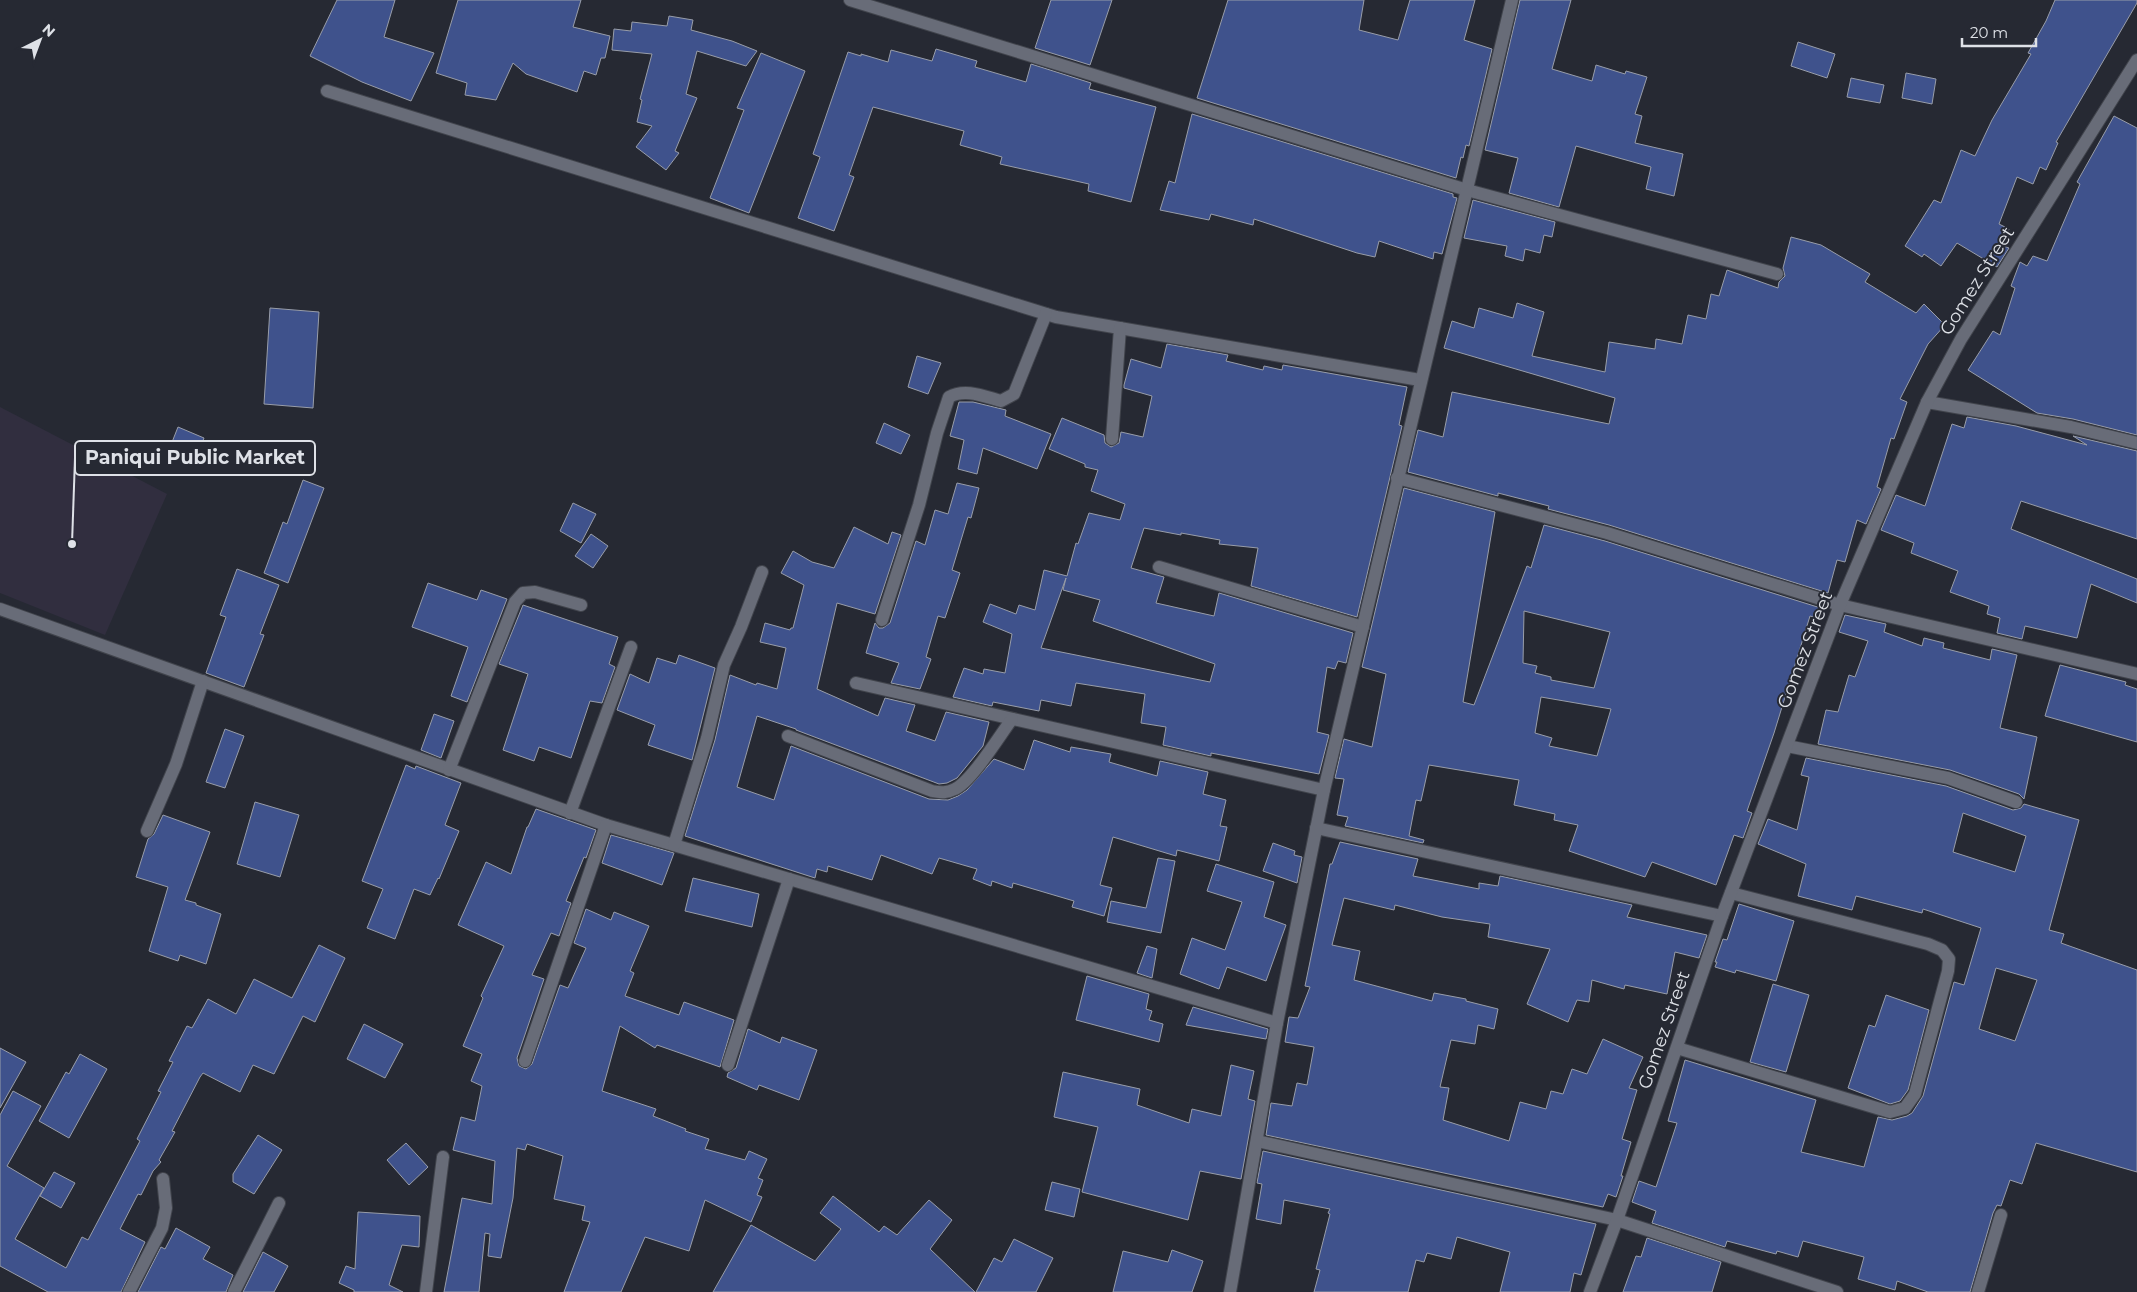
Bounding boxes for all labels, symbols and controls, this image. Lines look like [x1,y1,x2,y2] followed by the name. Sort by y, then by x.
[15,15,65,65] north arrow
[1962,15,2036,47] scale bar
[38,20,59,41] text: N
[1970,23,2008,42] text: 20 m
[1935,223,2019,339] street label: Gomez Street
[75,441,315,475] callout: Paniqui Public Market
[85,446,305,469] text: Paniqui Public Market
[1773,588,1837,712] street label: Gomez Street
[1634,968,1694,1092] street label: Gomez Street

